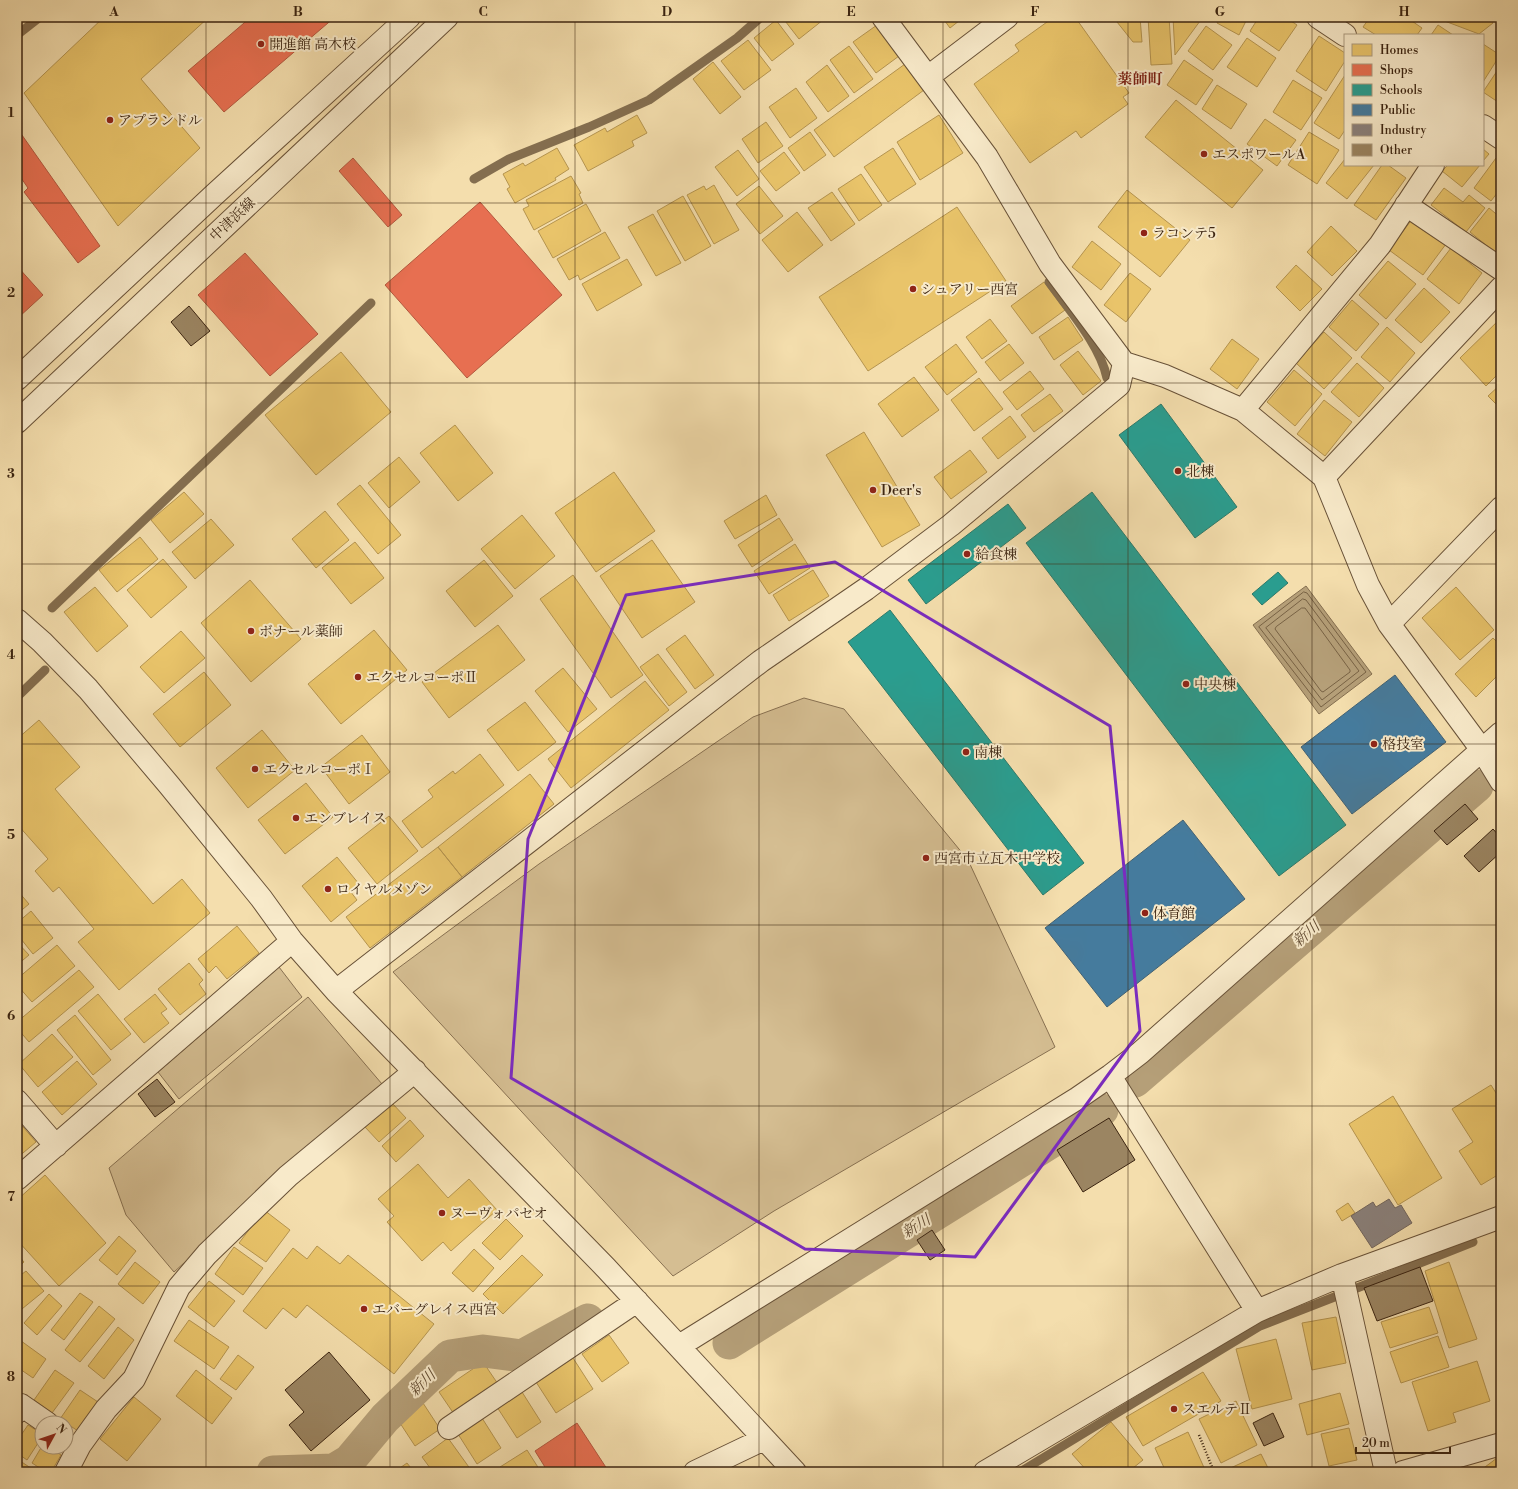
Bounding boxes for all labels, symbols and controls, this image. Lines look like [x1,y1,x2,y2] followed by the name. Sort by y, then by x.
[108,4,119,20] text: A
[293,4,303,20] text: B
[478,4,488,20] text: C
[662,4,672,20] text: D
[846,4,856,20] text: E
[1030,4,1040,20] text: F
[1215,4,1226,20] text: G
[1399,4,1410,20] text: H
[1344,34,1484,166] legend
[269,36,356,54] place label: 開進館 高木校
[256,39,266,49] marker: 開進館 高木校
[1380,43,1418,58] text: Homes
[1380,63,1413,78] text: Shops
[1117,70,1163,89] district label: 薬師町
[1380,83,1422,98] text: Schools
[1380,103,1416,118] text: Public
[8,105,15,121] text: 1
[118,112,202,130] place label: アプランドル
[105,115,115,125] marker: アプランドル
[1380,123,1427,138] text: Industry
[1380,143,1412,158] text: Other
[1212,146,1306,164] place label: エスポワールA
[1199,149,1209,159] marker: エスポワールA
[206,194,259,245] street label: 中津浜線
[1152,225,1216,243] place label: ラコンテ5
[1139,228,1149,238] marker: ラコンテ5
[921,281,1018,299] place label: シュアリー西宮
[908,284,918,294] marker: シュアリー西宮
[7,285,15,301] text: 2
[1186,463,1214,481] place label: 北棟
[7,466,15,482] text: 3
[1173,466,1183,476] marker: 北棟
[881,482,921,500] place label: Deer's
[868,485,878,495] marker: Deer's
[975,546,1017,564] place label: 給食棟
[962,549,972,559] marker: 給食棟
[259,623,343,641] place label: ボナール薬師
[246,626,256,636] marker: ボナール薬師
[7,647,16,663] text: 4
[366,669,478,687] place label: エクセルコーポⅡ
[353,672,363,682] marker: エクセルコーポⅡ
[1194,676,1236,694] place label: 中央棟
[1181,679,1191,689] marker: 中央棟
[1382,736,1424,754] place label: 格技室
[1369,739,1379,749] marker: 格技室
[974,744,1002,762] place label: 南棟
[961,747,971,757] marker: 南棟
[263,761,375,779] place label: エクセルコーポⅠ
[250,764,260,774] marker: エクセルコーポⅠ
[304,810,387,828] place label: エンブレイス
[291,813,301,823] marker: エンブレイス
[7,827,15,843] text: 5
[934,850,1060,868] place label: 西宮市立瓦木中学校
[921,853,931,863] marker: 西宮市立瓦木中学校
[336,881,433,899] place label: ロイヤルメゾン
[323,884,333,894] marker: ロイヤルメゾン
[1153,905,1195,923] place label: 体育館
[1140,908,1150,918] marker: 体育館
[1289,916,1325,951] water label: 新川
[7,1008,15,1024] text: 6
[7,1189,15,1205] text: 7
[450,1205,547,1223] place label: ヌーヴォパセオ
[437,1208,447,1218] marker: ヌーヴォパセオ
[899,1209,936,1242] water label: 新川
[372,1301,497,1319] place label: エバーグレイス西宮
[359,1304,369,1314] marker: エバーグレイス西宮
[405,1365,441,1401] water label: 新川
[7,1369,15,1385] text: 8
[1182,1401,1252,1419] place label: スエルテⅡ
[1169,1404,1179,1414] marker: スエルテⅡ
[34,1415,74,1455] north arrow
[53,1421,69,1437] text: N
[1356,1429,1450,1455] scale bar
[1362,1436,1390,1451] text: 20 m

